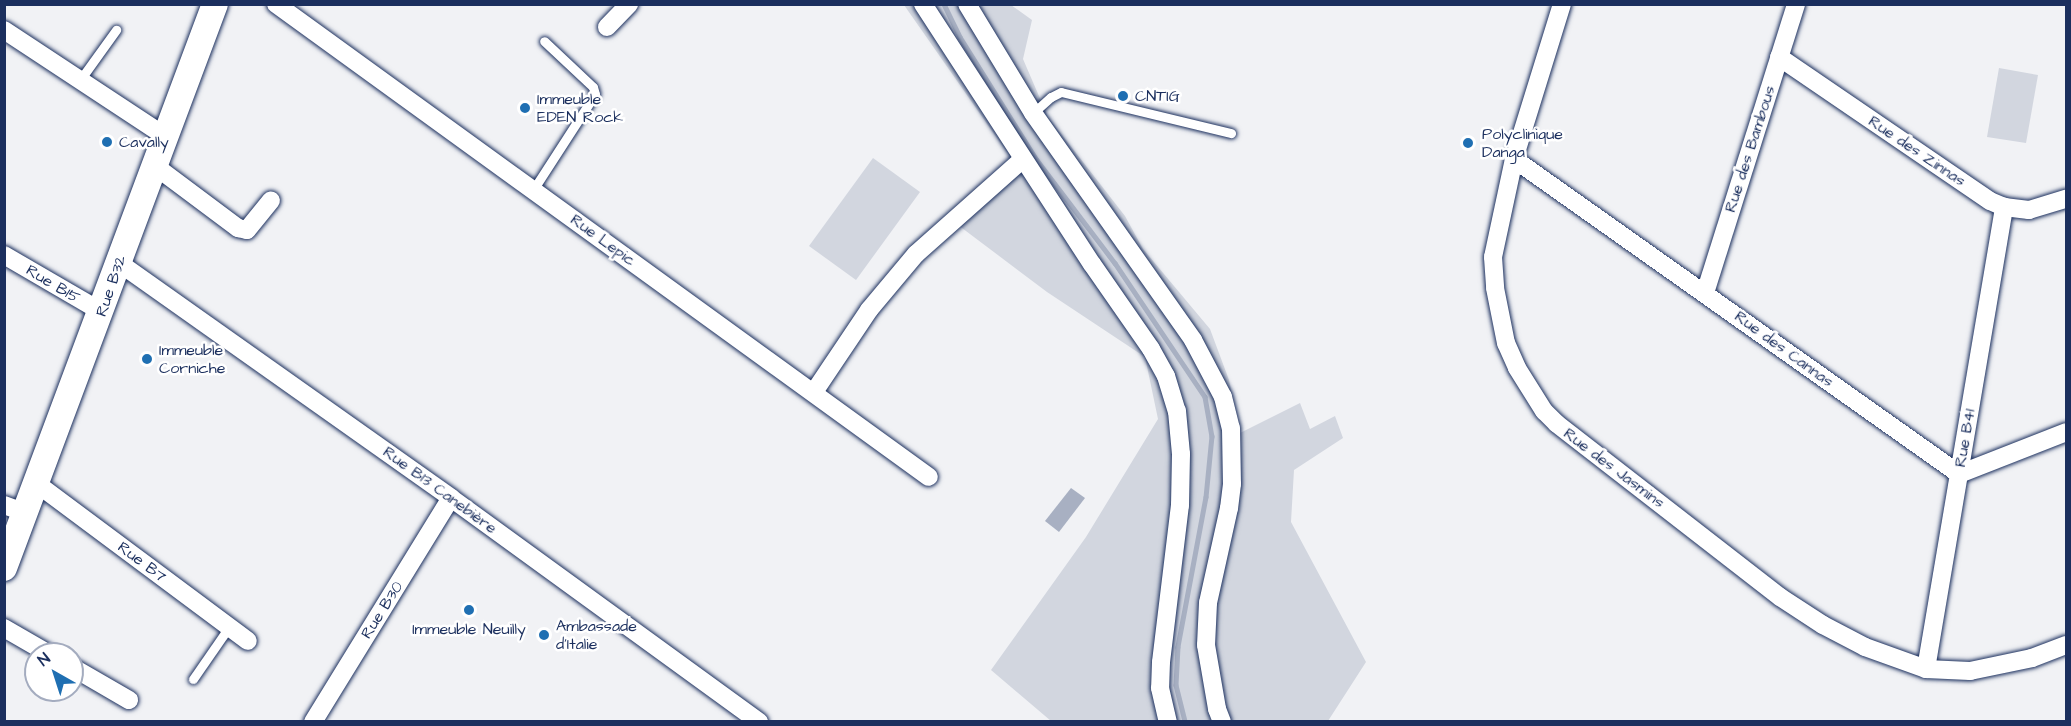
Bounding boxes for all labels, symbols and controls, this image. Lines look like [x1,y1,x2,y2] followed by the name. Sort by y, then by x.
[1720,83,1780,215] street label: Rue des Bambous
[1135,86,1180,106] place label: CNTIG
[537,89,623,127] place label: Immeuble EDEN Rock
[1116,89,1130,103] marker: CNTIG
[518,101,532,115] marker: Immeuble EDEN Rock
[1865,111,1969,191] street label: Rue des Zinnas
[1482,124,1563,162] place label: Polyclinique Danga
[119,132,169,152] place label: Cavally
[1459,134,1477,152] marker: Polyclinique Danga
[100,135,114,149] marker: Cavally
[567,210,639,270] street label: Rue Lepic
[92,253,130,319] street label: Rue B32
[23,260,83,308] street label: Rue B15
[1731,307,1837,391] street label: Rue des Cannas
[159,340,225,378] place label: Immeuble Corniche
[140,352,154,366] marker: Immeuble Corniche
[1950,407,1980,469] street label: Rue B41
[1560,424,1668,512] street label: Rue des Jasmins
[379,442,501,538] street label: Rue B13 Canebière
[114,538,170,586] street label: Rue B7
[357,578,407,642] street label: Rue B30
[462,603,476,617] marker: Immeuble Neuilly
[556,616,637,654] place label: Ambassade d’Italie
[412,619,526,639] place label: Immeuble Neuilly
[537,628,551,642] marker: Ambassade d’Italie
[24,642,84,702] north arrow
[33,648,55,671] text: N

